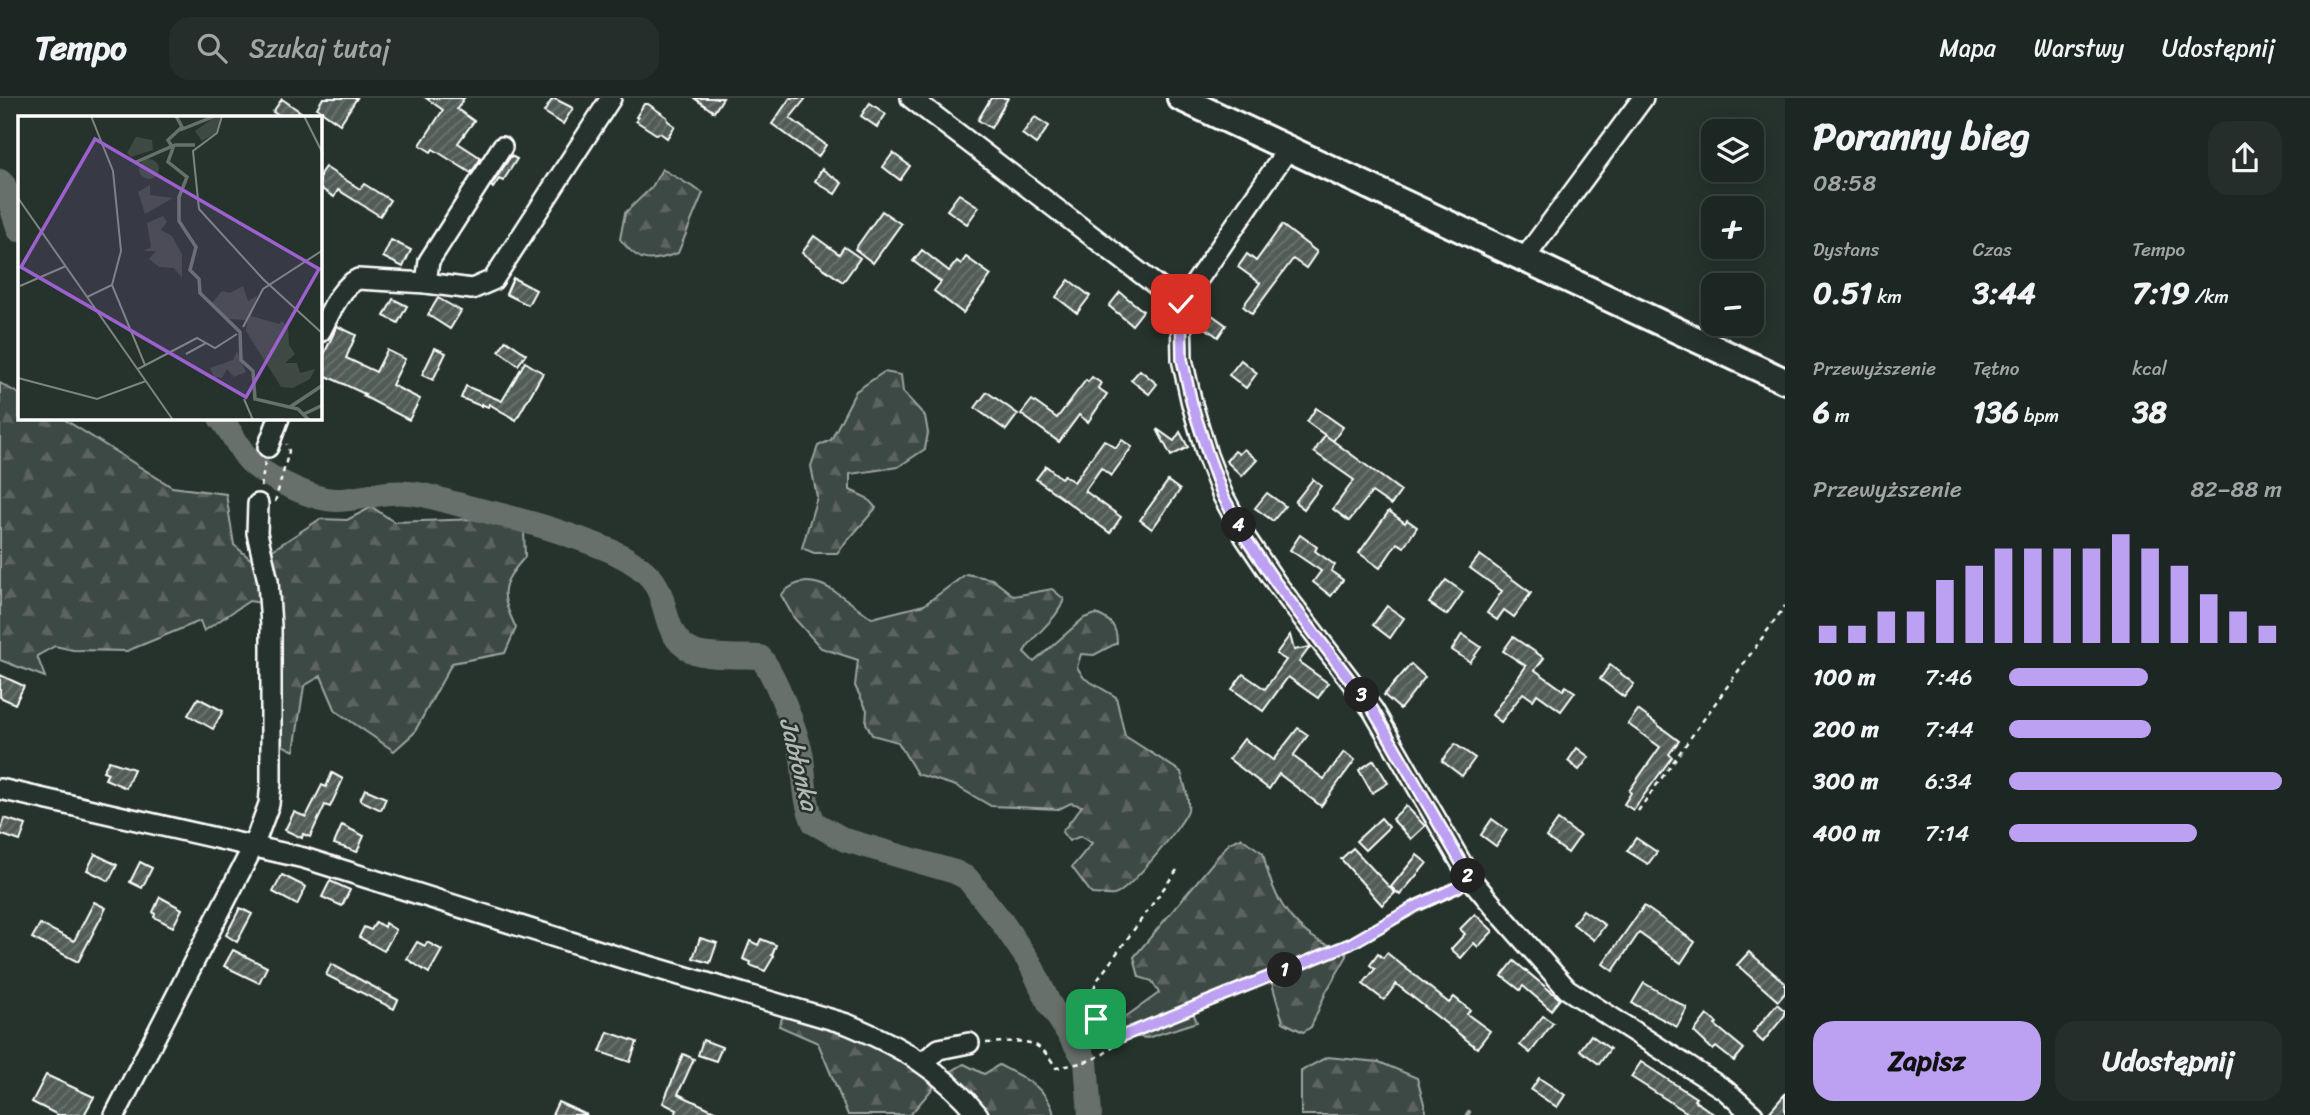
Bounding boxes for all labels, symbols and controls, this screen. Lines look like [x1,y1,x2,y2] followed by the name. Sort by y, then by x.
[169,17,659,80] search box
[35,19,127,77] text: Tempo
[249,25,390,71] text: Szukaj tutaj
[1939,27,1996,69] text: Mapa
[2034,27,2124,69] text: Warstwy
[2162,27,2275,69] text: Udostępnij
[193,29,231,67] icon: search
[1813,103,2030,170] text: Poranny bieg
[18,116,322,420] inset map
[1701,119,1764,336] map controls
[1701,119,1764,182] button: layers
[2208,121,2282,195] button: share
[1813,163,1876,204] text: 08:58
[1701,196,1764,259] button: +
[1813,233,1879,266] text: Dystans
[1973,233,2012,266] text: Czas
[2132,233,2185,266] text: Tempo
[1813,266,1872,320] text: 0.51
[1973,266,2036,320] text: 3:44
[2132,266,2190,320] text: 7:19
[1701,273,1764,336] button: −
[1151,274,1211,334] pin
[1872,280,1902,313] text: km
[2190,280,2229,313] text: /km
[1162,285,1200,323] icon: check
[1813,352,1936,385] text: Przewyższenie
[1973,352,2019,385] text: Tętno
[2132,352,2167,385] text: kcal
[1813,385,1830,439] text: 6
[1973,385,2019,439] text: 136
[2132,385,2167,439] text: 38
[1830,399,1850,432] text: m
[2019,399,2059,432] text: bpm
[1813,469,1962,510] text: Przewyższenie
[2190,469,2282,510] text: 82–88 m
[1222,508,1256,542] pin: 4
[1233,508,1244,541] text: 4
[1813,657,1876,698] text: 100 m
[1925,657,1973,698] text: 7:46
[1344,678,1380,712] pin: 3
[1356,678,1367,711] text: 3
[1813,709,1879,750] text: 200 m
[1925,709,1974,750] text: 7:44
[767,713,831,817] water label: Jabłonka
[1813,761,1878,802] text: 300 m
[1925,761,1972,802] text: 6:34
[1813,813,1880,854] text: 400 m
[1925,813,1969,854] text: 7:14
[1450,858,1486,894] pin: 2
[1462,859,1473,892] text: 2
[1268,952,1302,988] pin: 1
[1280,953,1289,986] text: 1
[1066,989,1126,1049] pin
[1077,1000,1115,1038] icon: arrive
[1813,1021,2041,1101] button: Zapisz
[2055,1021,2282,1101] button: Udostępnij

